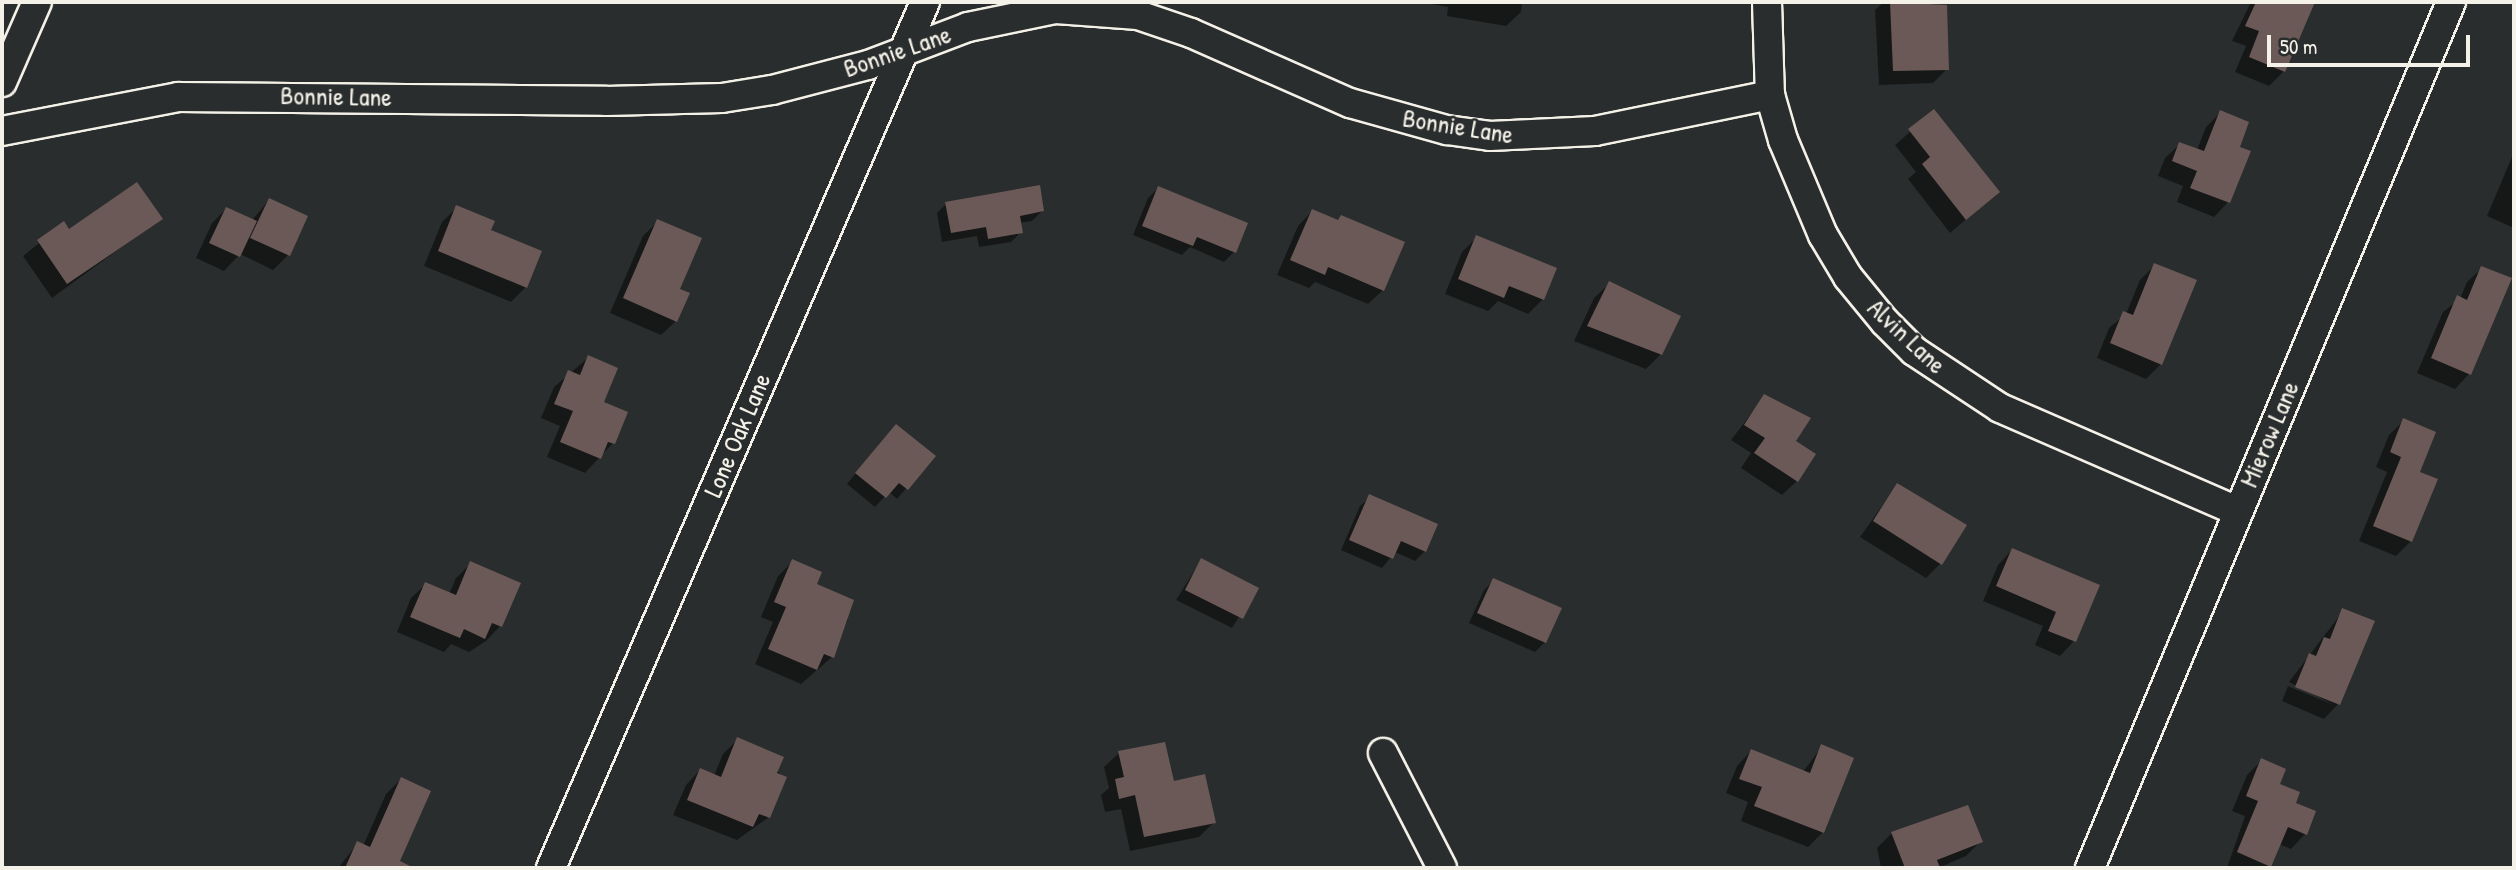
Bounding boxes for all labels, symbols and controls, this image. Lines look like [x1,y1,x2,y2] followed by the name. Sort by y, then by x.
[839,18,955,84] street label: Bonnie Lane
[2271,21,2474,65] scale bar
[2280,32,2317,61] text: 50 m
[280,79,392,113] street label: Bonnie Lane
[1401,102,1515,150] street label: Bonnie Lane
[1861,292,1953,380] street label: Alvin Lane
[697,368,777,502] street label: Lone Oak Lane
[2233,376,2305,492] street label: Mierow Lane

